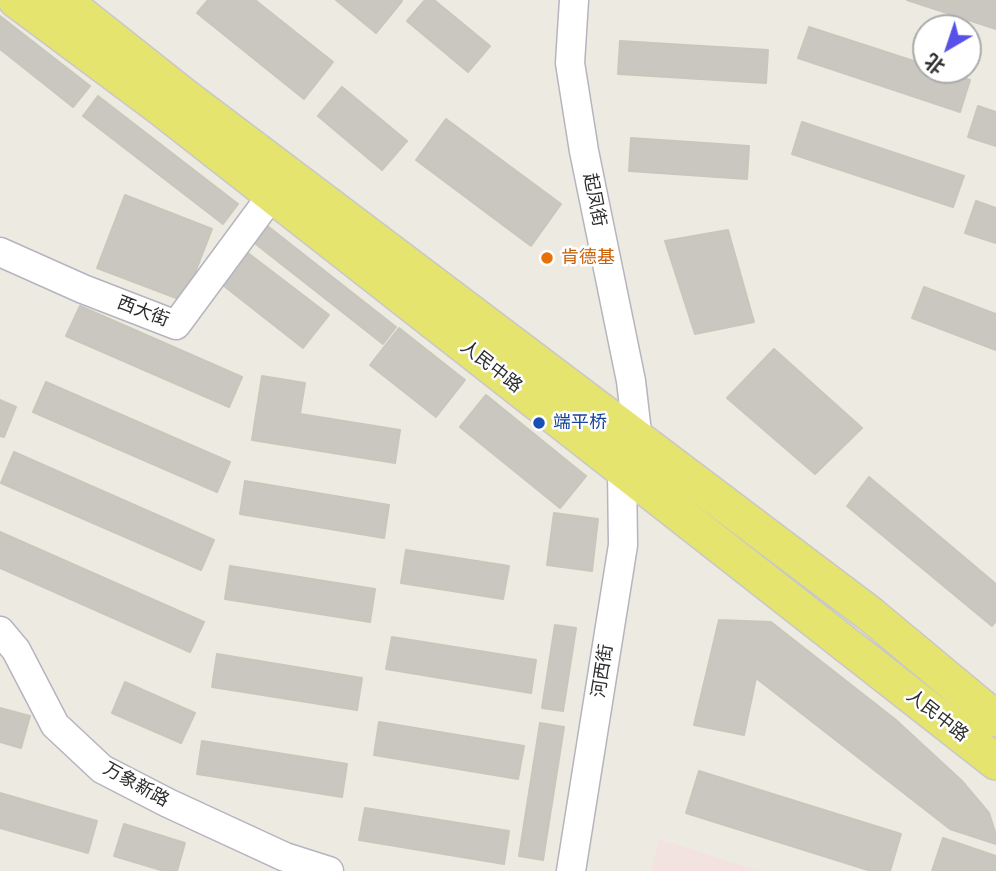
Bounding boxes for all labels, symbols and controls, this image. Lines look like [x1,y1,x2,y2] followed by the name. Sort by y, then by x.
[912,14,982,84] north arrow
[921,50,949,78] text: 北
[578,171,610,229] street label: 起凤街
[561,247,615,269] place label: 肯德基
[539,250,555,266] marker: 肯德基
[114,292,172,332] street label: 西大街
[456,336,526,398] street label: 人民中路
[553,412,607,434] place label: 端平桥
[531,415,547,431] marker: 端平桥
[588,643,618,699] street label: 河西街
[902,685,972,747] street label: 人民中路
[99,758,173,812] street label: 万象新路

